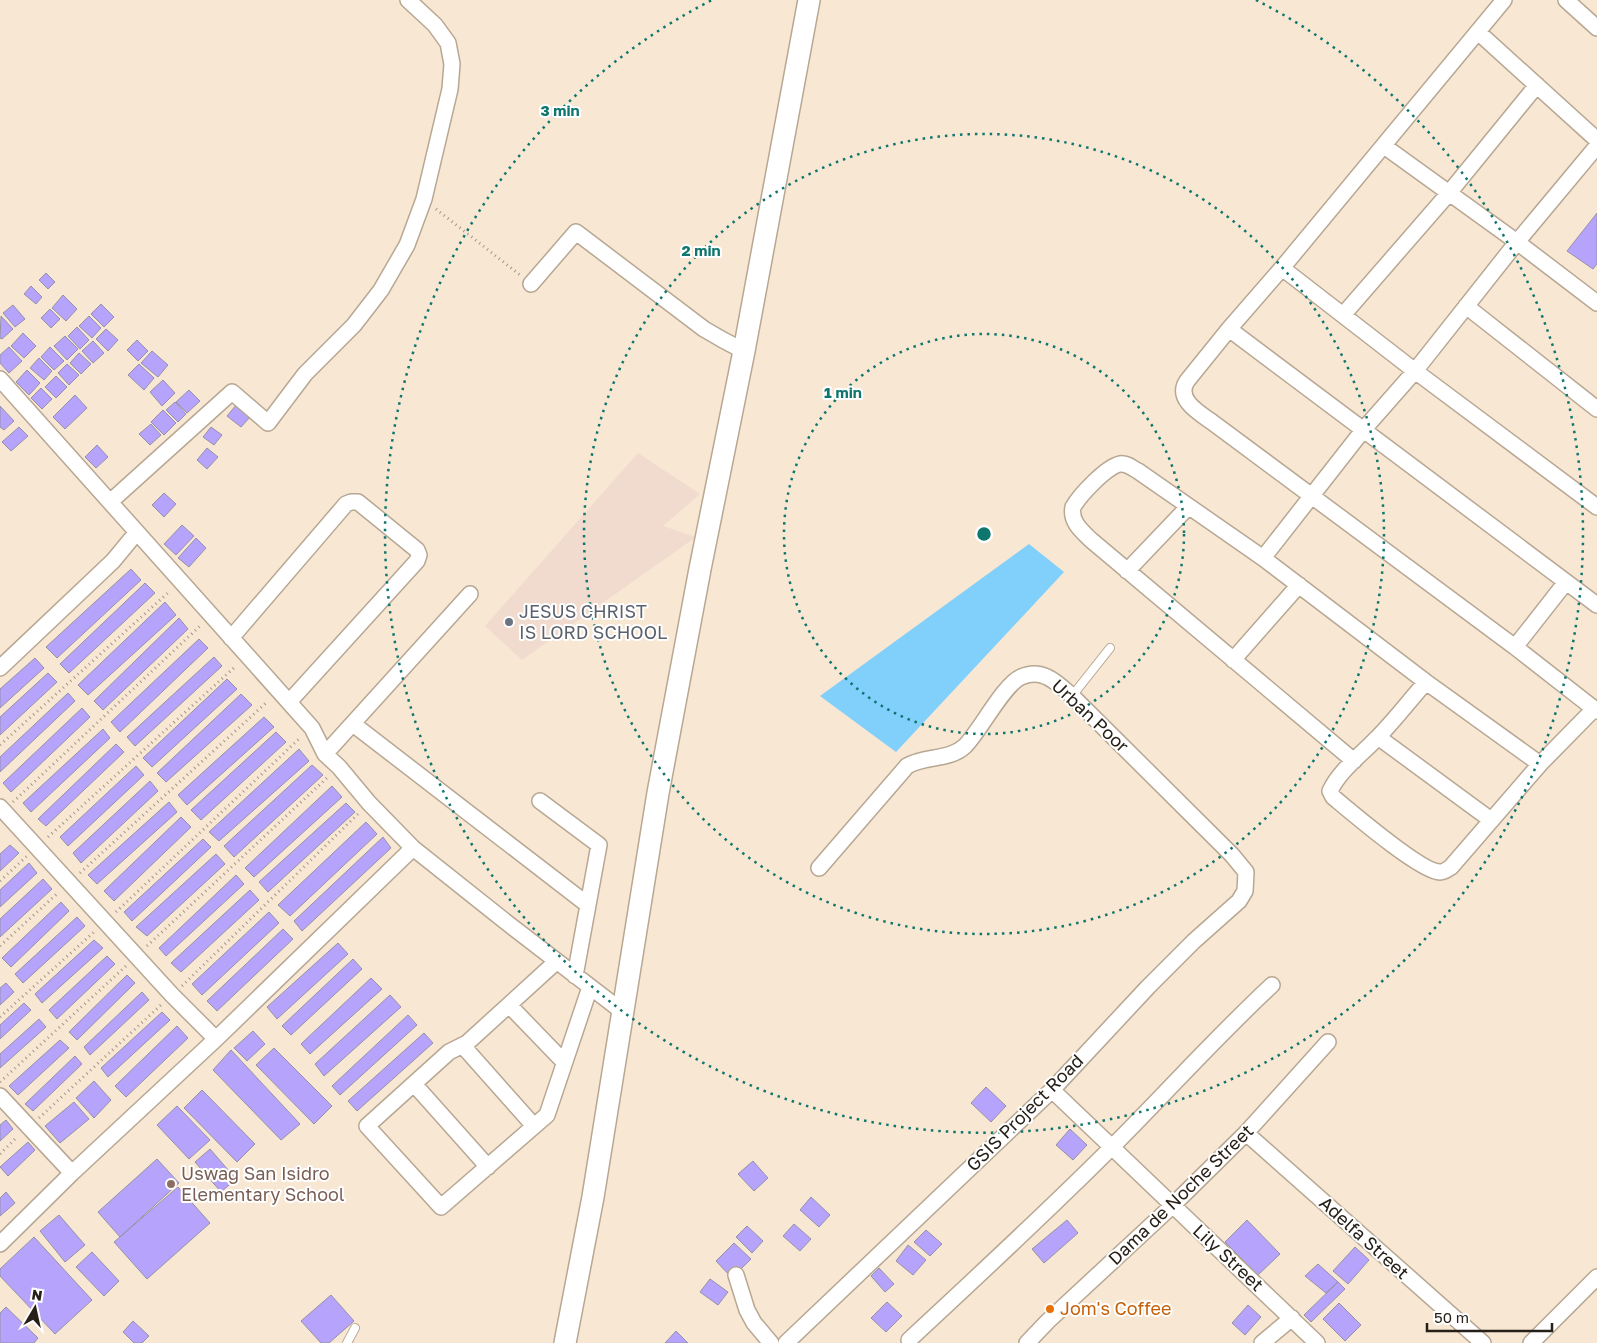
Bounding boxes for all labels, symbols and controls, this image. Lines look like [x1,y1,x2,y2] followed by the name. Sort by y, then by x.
[540,101,580,119] text: 3 min
[681,241,721,259] text: 2 min
[824,383,862,401] text: 1 min
[975,525,993,543] centre of rings
[519,600,667,643] place label: JESUS CHRIST IS LORD SCHOOL
[503,616,515,628] marker: JESUS CHRIST IS LORD SCHOOL
[1048,674,1134,756] street label: Urban Poor
[961,1049,1087,1175] street label: GSIS Project Road
[1103,1119,1257,1269] street label: Dama de Noche Street
[181,1162,345,1205] place label: Uswag San Isidro Elementary School
[165,1178,177,1190] marker: Uswag San Isidro Elementary School
[1315,1191,1414,1283] street label: Adelfa Street
[1189,1219,1268,1295] street label: Lily Street
[10,1283,60,1333] north arrow
[31,1285,44,1304] text: N
[1060,1297,1171,1319] place label: Jom's Coffee
[1427,1300,1552,1332] scale bar
[1044,1303,1056,1315] marker: Jom's Coffee
[1434,1308,1469,1326] text: 50 m

